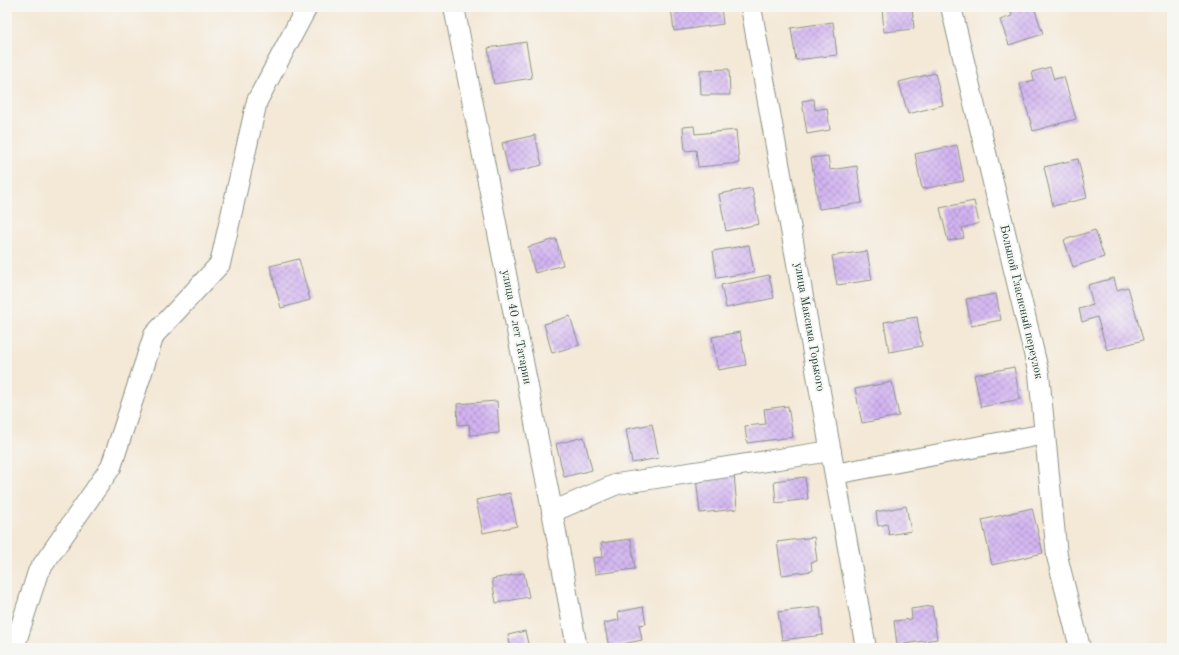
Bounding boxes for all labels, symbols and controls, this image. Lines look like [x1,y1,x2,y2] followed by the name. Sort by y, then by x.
[997,224,1045,380] street label: Большой Гласисный переулок
[792,262,826,392] street label: улица Максима Горького
[499,269,533,385] street label: улица 40 лет Татарии

